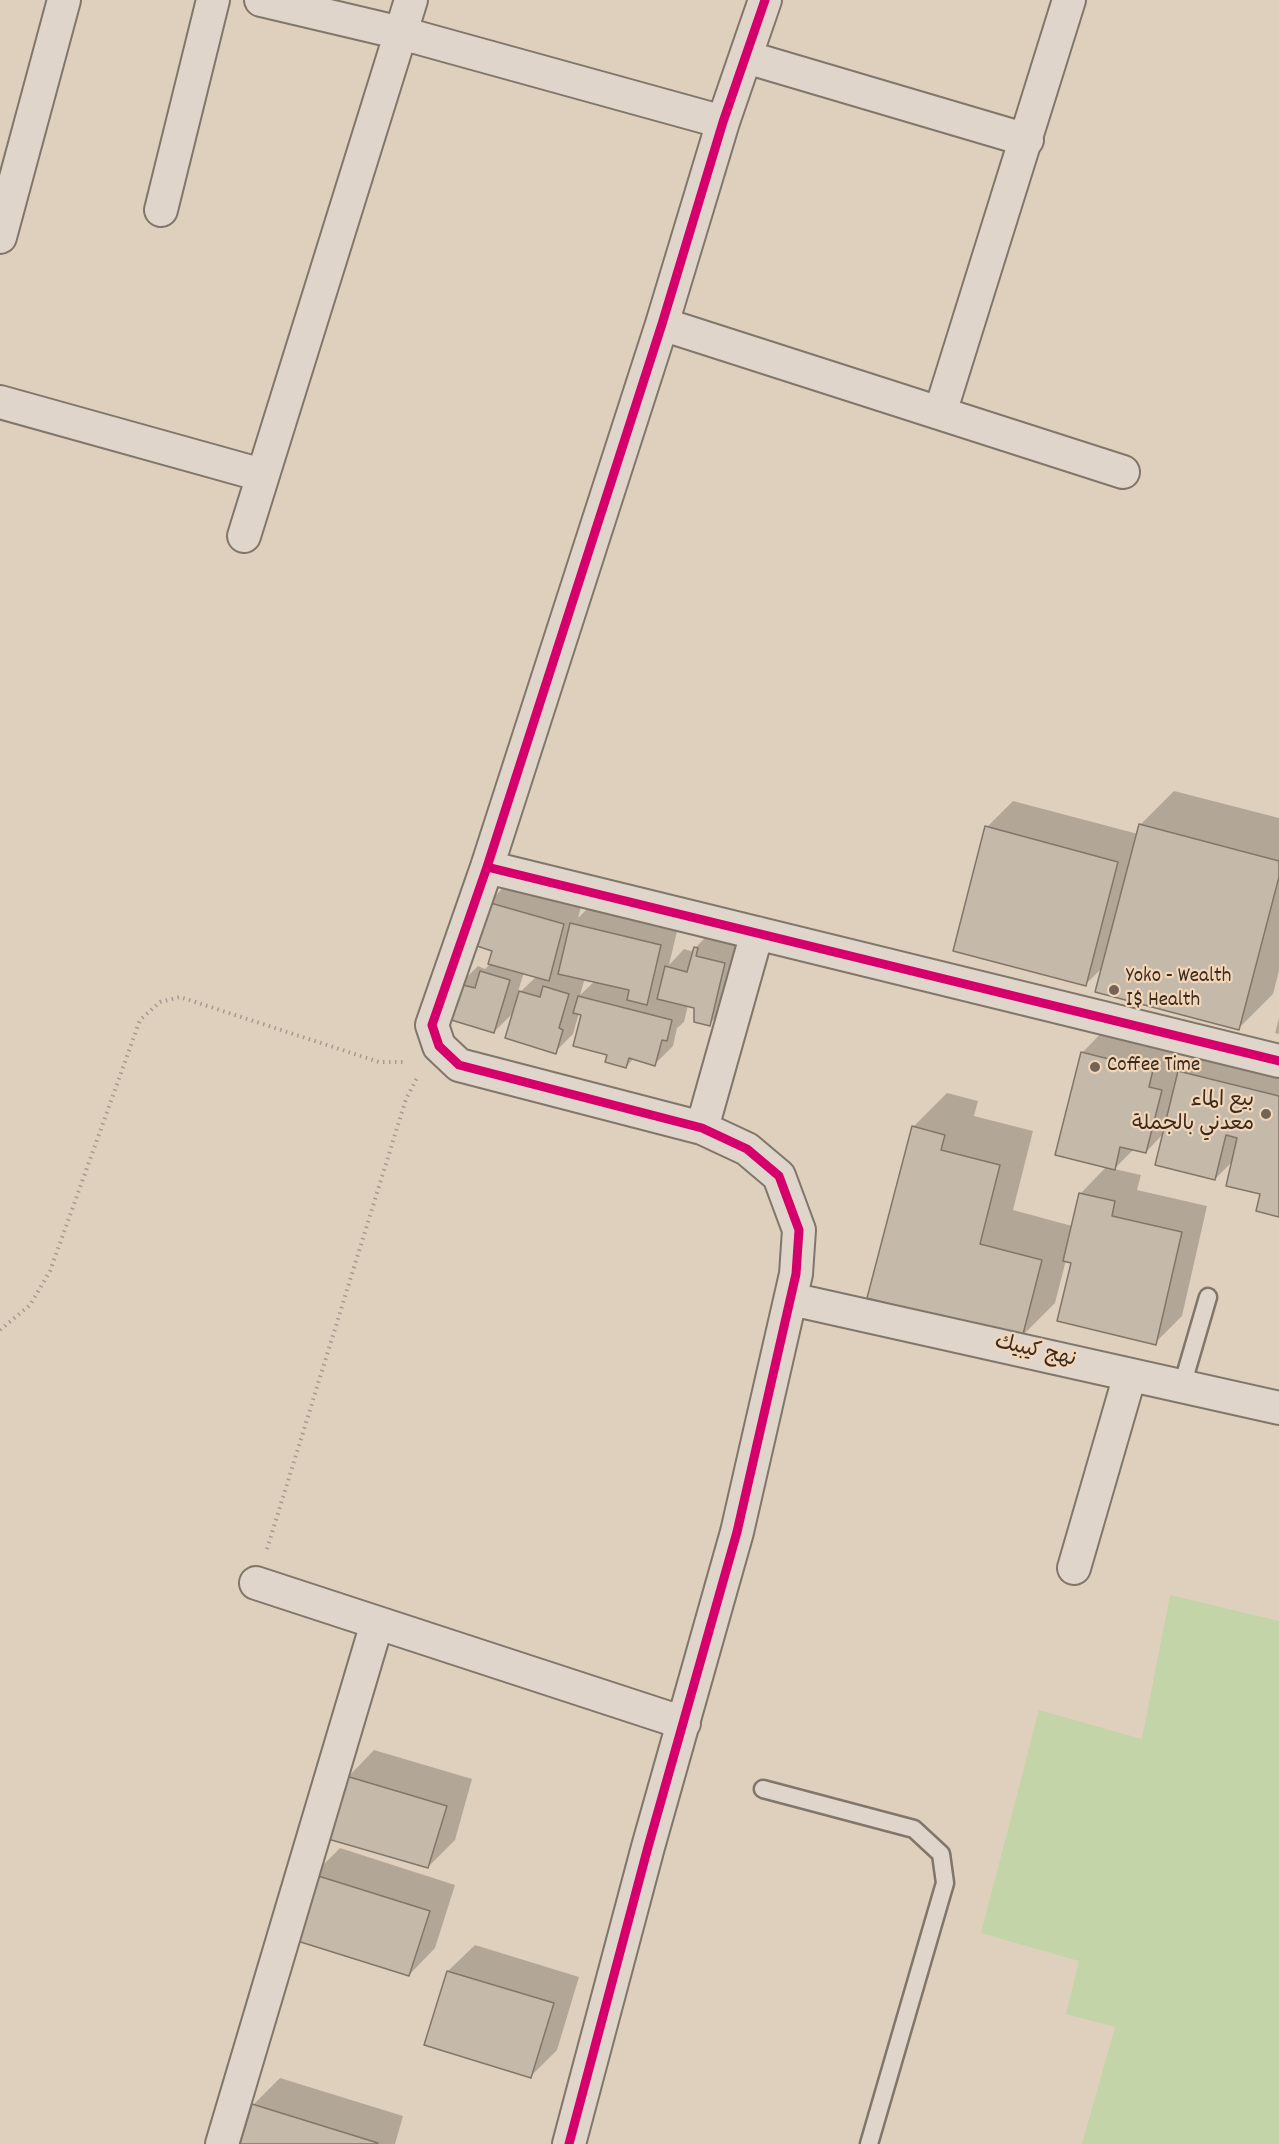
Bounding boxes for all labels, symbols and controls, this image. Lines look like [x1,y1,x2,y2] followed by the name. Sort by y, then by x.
[1126,965,1231,1015] place label: Yoko - Wealth I$ Health
[1107,983,1121,997] marker: Yoko - Wealth I$ Health
[1107,1054,1200,1080] place label: Coffee Time
[1088,1060,1102,1074] marker: Coffee Time
[1132,1089,1254,1139] place label: بيع الماء معدني بالجملة
[1259,1107,1273,1121] marker: بيع الماء معدني بالجملة
[992,1331,1078,1375] street label: نهج كيبيك

